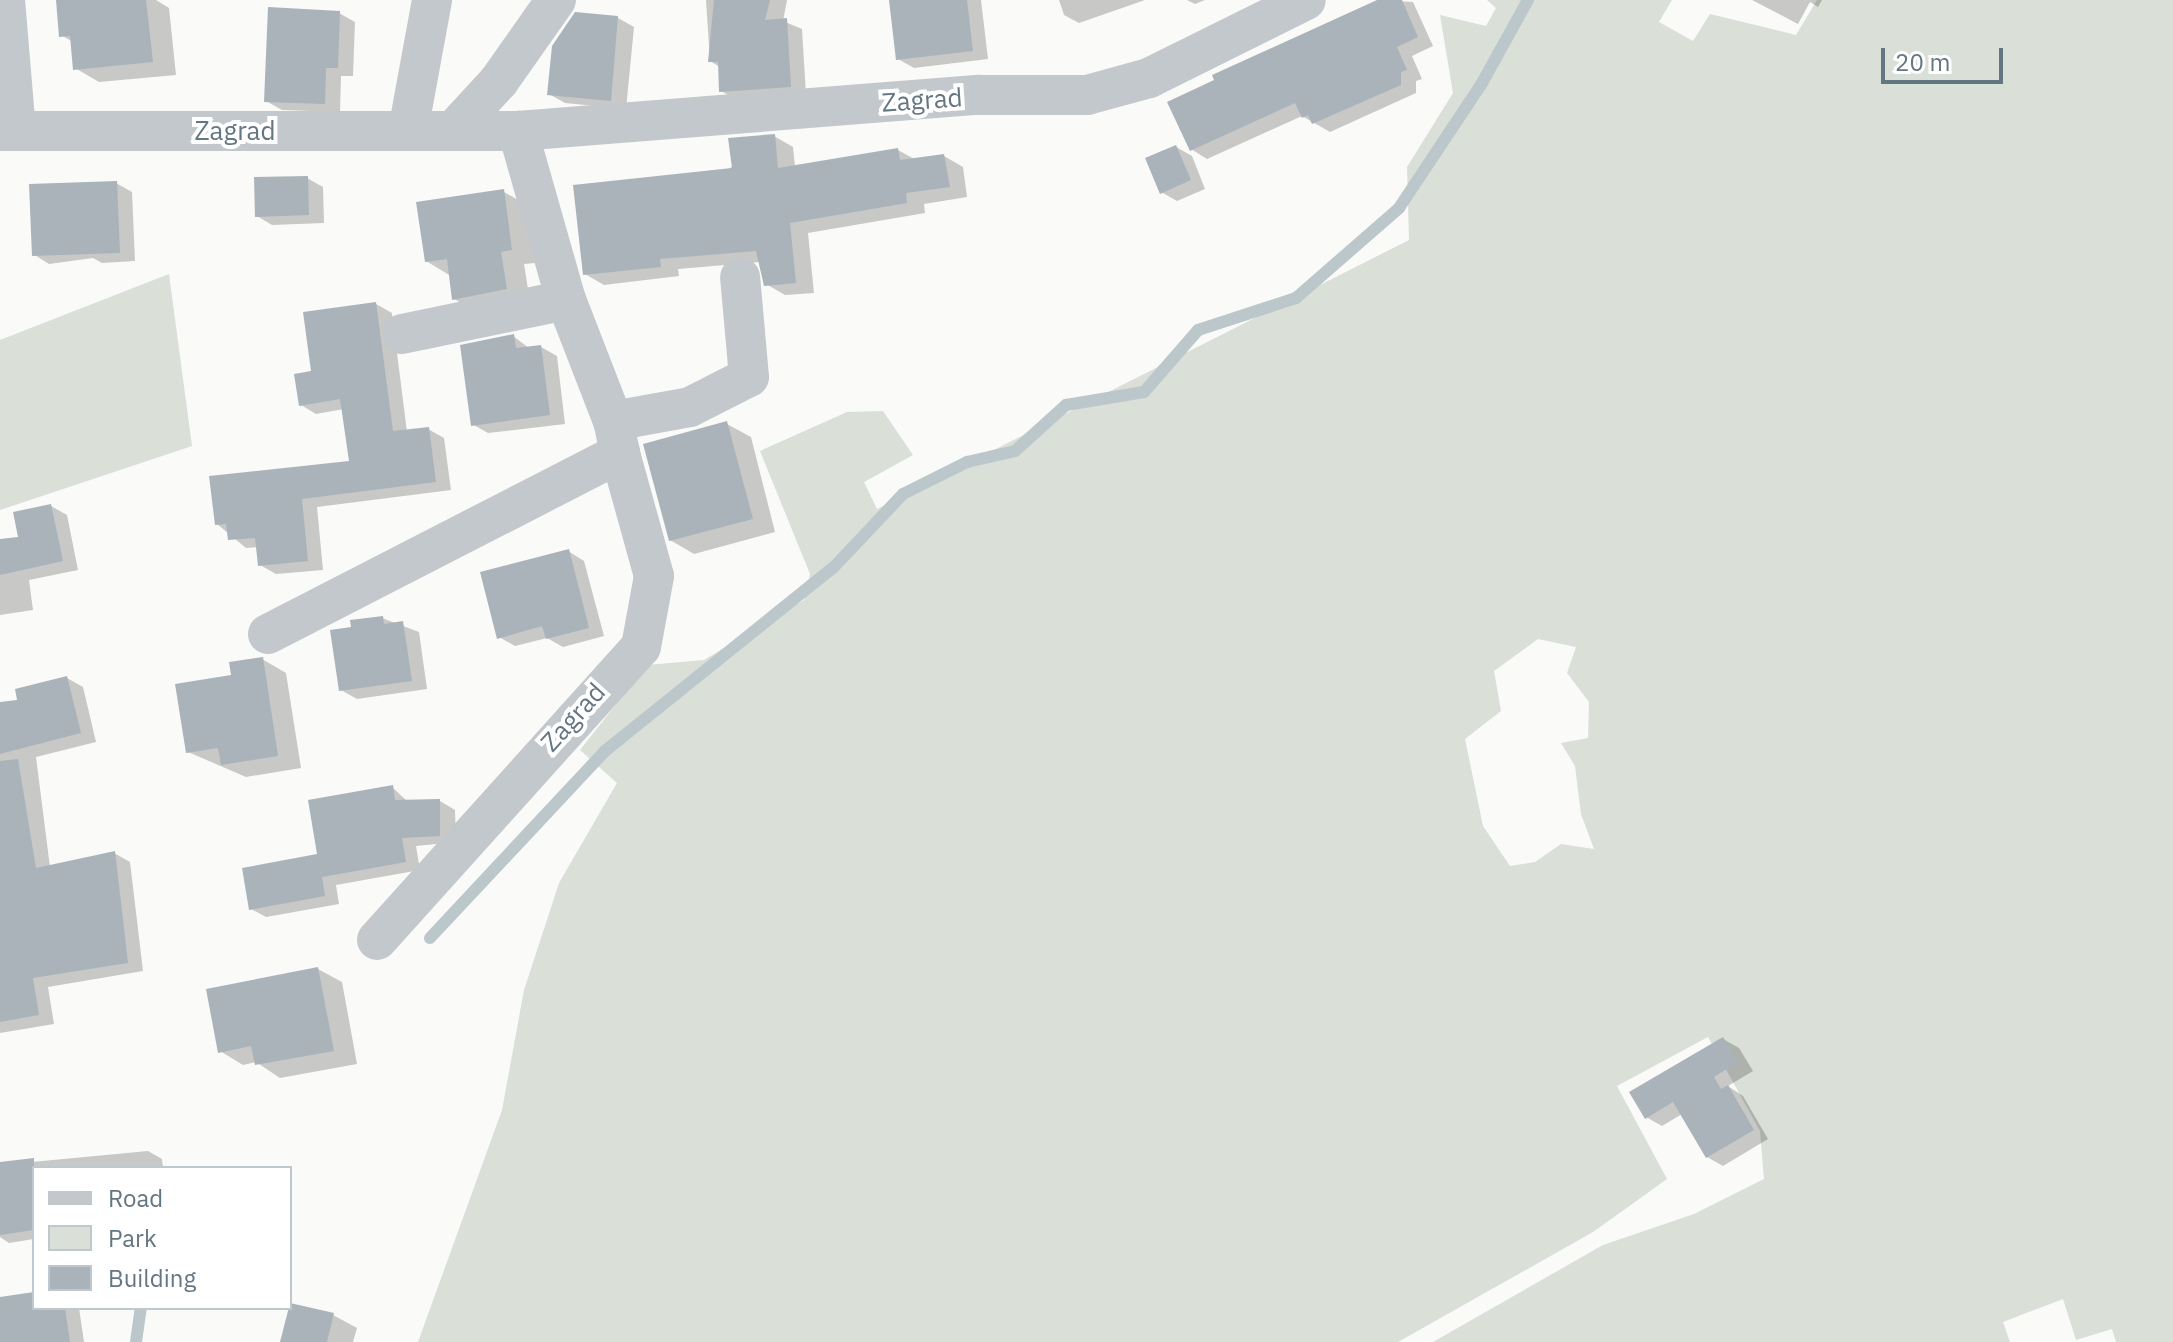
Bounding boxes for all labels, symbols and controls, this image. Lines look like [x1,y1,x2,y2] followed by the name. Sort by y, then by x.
[1885,32,2007,82] scale bar
[1895,46,1950,78] text: 20 m
[880,82,964,118] street label: Zagrad
[194,115,276,147] street label: Zagrad
[534,676,612,758] street label: Zagrad
[32,1166,292,1310] legend
[108,1182,163,1214] text: Road
[108,1222,157,1254] text: Park
[108,1262,196,1294] text: Building

